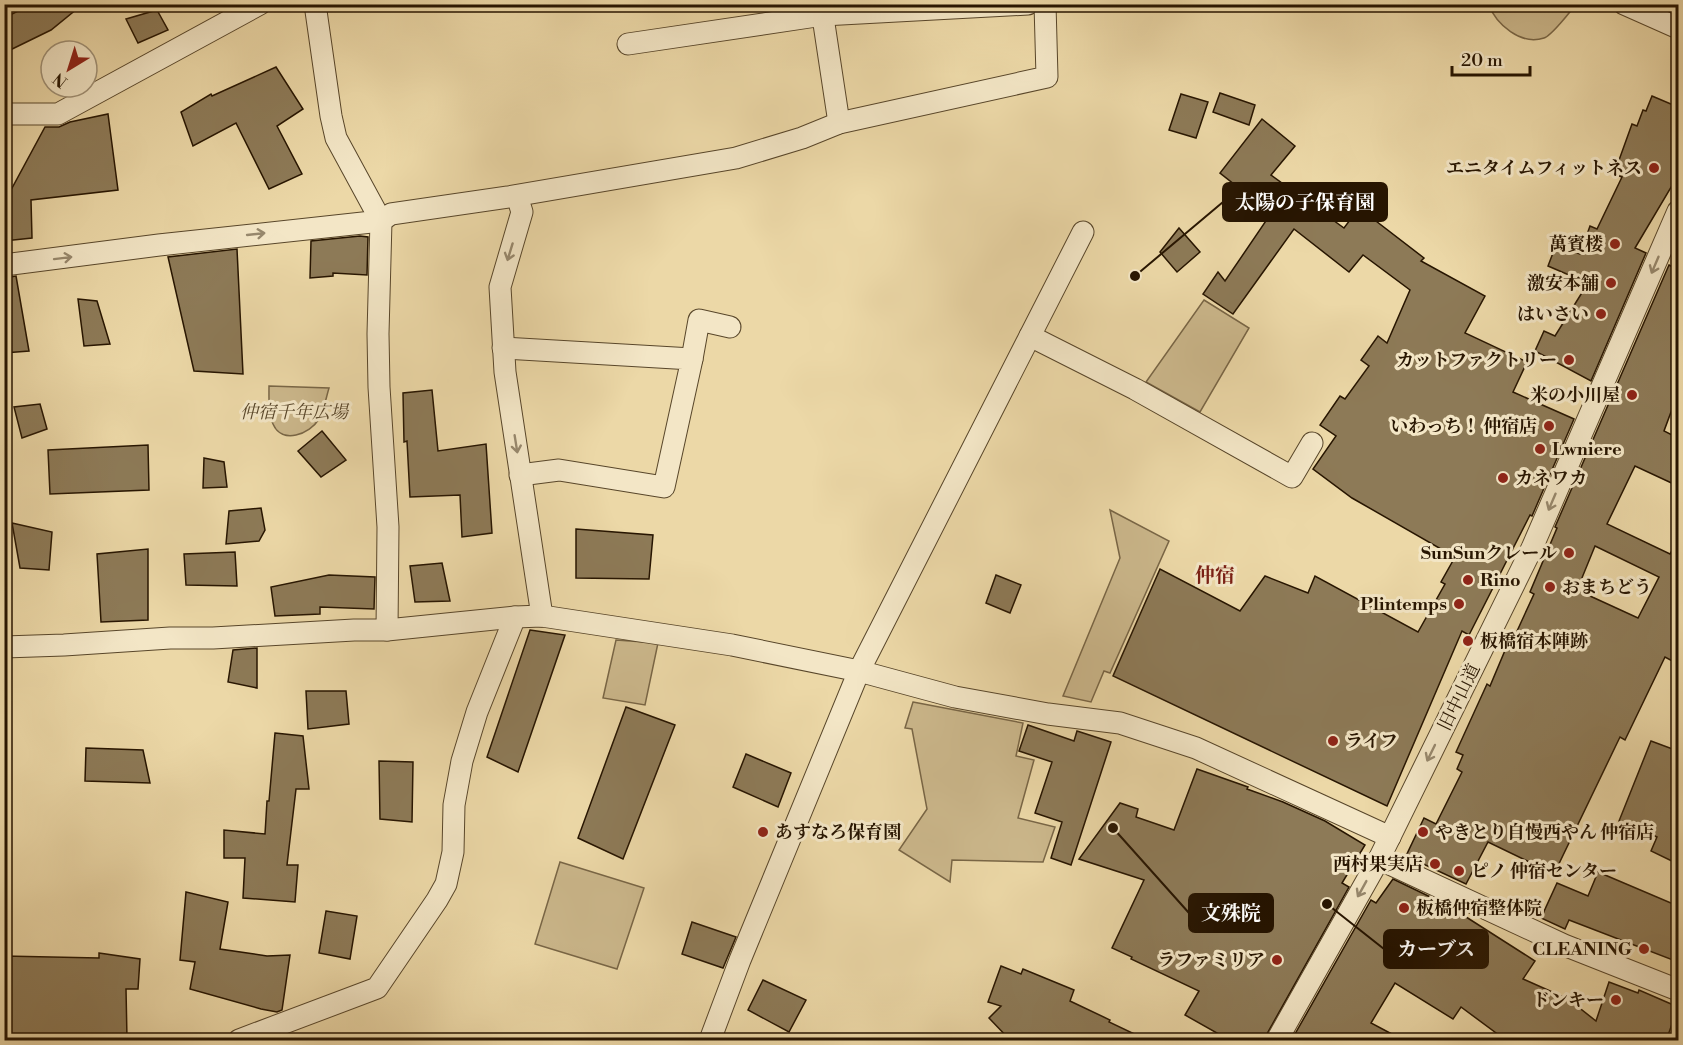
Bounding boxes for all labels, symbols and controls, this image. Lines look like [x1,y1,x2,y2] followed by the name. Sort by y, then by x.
[39,39,99,99] north arrow
[1452,39,1530,77] scale bar
[1461,49,1503,72] text: 20 m
[49,68,72,92] text: N
[1446,157,1642,180] place label: エニタイムフィットネス
[1647,161,1661,175] marker: エニタイムフィットネス
[1223,183,1387,221] callout: 太陽の子保育園
[1235,191,1375,216] text: 太陽の子保育園
[246,228,266,239] one-way arrow
[1549,233,1603,256] place label: 萬賓楼
[1608,237,1622,251] marker: 萬賓楼
[504,242,515,261] one-way arrow
[52,253,72,264] one-way arrow
[1649,255,1660,274] one-way arrow
[1527,272,1599,295] place label: 激安本舗
[1604,276,1618,290] marker: 激安本舗
[1517,303,1589,326] place label: はいさい
[1594,307,1608,321] marker: はいさい
[1396,349,1557,372] place label: カットファクトリー
[1562,353,1576,367] marker: カットファクトリー
[1530,384,1620,407] place label: 米の小川屋
[1625,388,1639,402] marker: 米の小川屋
[240,401,350,424] park label: 仲宿千年広場
[1390,415,1537,438] place label: いわっち！ 仲宿店
[1542,419,1556,433] marker: いわっち！ 仲宿店
[510,434,521,454] one-way arrow
[1552,438,1622,461] place label: Lwniere
[1533,442,1547,456] marker: Lwniere
[1515,467,1587,490] place label: カネワカ
[1496,471,1510,485] marker: カネワカ
[1546,492,1557,510] one-way arrow
[1421,542,1557,565] place label: SunSunクレール
[1562,546,1576,560] marker: SunSunクレール
[1195,564,1235,589] district label: 仲宿
[1480,569,1521,592] place label: Rino
[1461,573,1475,587] marker: Rino
[1562,576,1652,599] place label: おまちどう
[1543,580,1557,594] marker: おまちどう
[1360,593,1447,616] place label: Plintemps
[1452,597,1466,611] marker: Plintemps
[1480,630,1588,653] place label: 板橋宿本陣跡
[1461,634,1475,648] marker: 板橋宿本陣跡
[1433,660,1486,735] street label: 旧中山道
[1345,730,1398,753] place label: ライフ
[1326,734,1340,748] marker: ライフ
[1425,744,1437,762] one-way arrow
[775,821,901,844] place label: あすなろ保育園
[1435,821,1654,844] place label: やきとり自慢西やん 仲宿店
[756,825,770,839] marker: あすなろ保育園
[1416,825,1430,839] marker: やきとり自慢西やん 仲宿店
[1333,853,1423,876] place label: 西村果実店
[1428,857,1442,871] marker: 西村果実店
[1471,860,1617,883] place label: ピノ 仲宿センター
[1452,864,1466,878] marker: ピノ 仲宿センター
[1356,880,1368,897] one-way arrow
[1189,894,1273,932] callout: 文殊院
[1416,897,1542,920] place label: 板橋仲宿整体院
[1397,901,1411,915] marker: 板橋仲宿整体院
[1201,902,1261,927] text: 文殊院
[1384,930,1488,968] callout: カーブス
[1397,938,1475,963] text: カーブス
[1532,938,1632,961] place label: CLEANING
[1637,942,1651,956] marker: CLEANING
[1157,949,1265,972] place label: ラファミリア
[1270,953,1284,967] marker: ラファミリア
[1532,989,1604,1012] place label: ドンキー
[1609,993,1623,1007] marker: ドンキー

